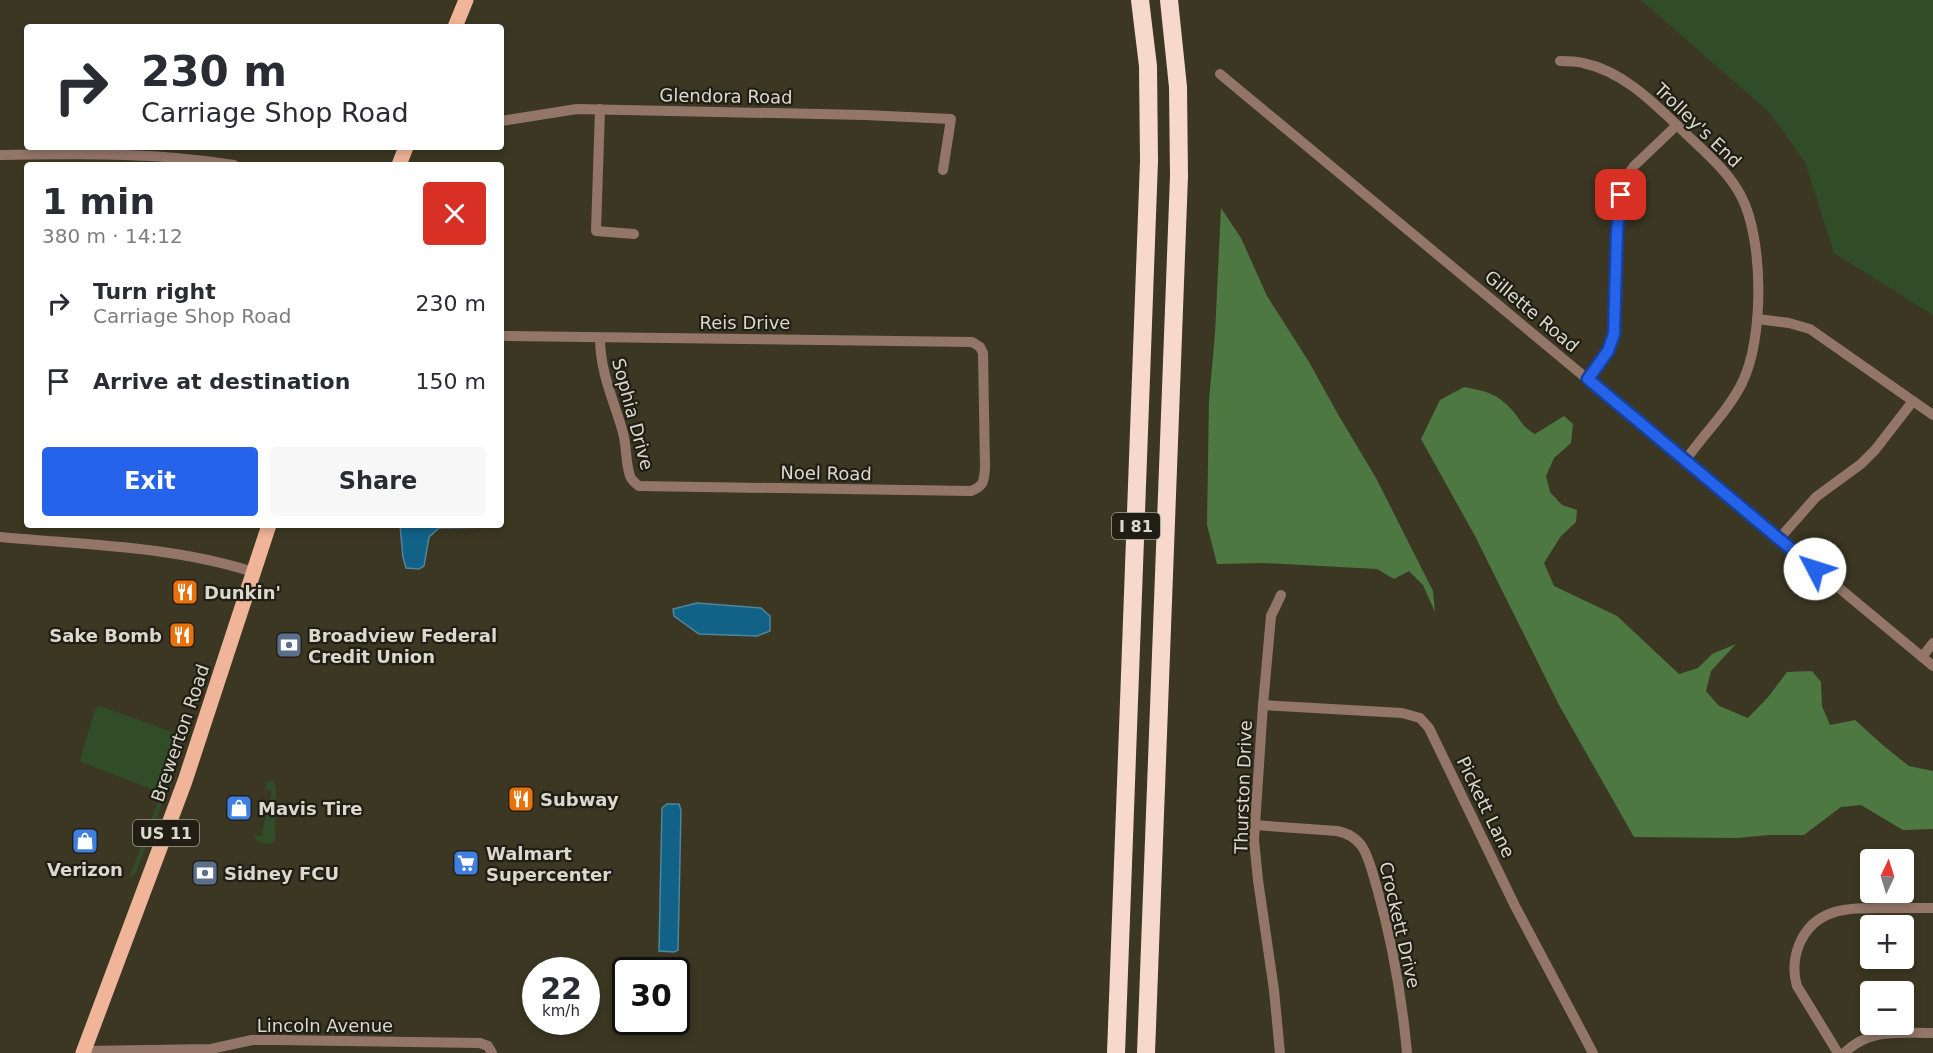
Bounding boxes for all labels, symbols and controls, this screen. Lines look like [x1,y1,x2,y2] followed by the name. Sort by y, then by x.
[141,47,287,96] text: 230 m
[42,48,120,126] icon: right
[1650,78,1746,172] street label: Trolley's End
[659,84,793,108] street label: Glendora Road
[141,97,409,128] text: Carriage Shop Road
[1595,169,1646,220] pin
[1604,178,1637,211] icon: arrive
[42,181,155,222] text: 1 min
[423,182,486,245] button: close
[42,224,183,248] text: 380 m · 14:12
[1481,266,1583,356] street label: Gillette Road
[93,279,216,304] text: Turn right
[42,287,75,320] icon: right
[416,291,486,316] text: 230 m
[93,304,291,328] text: Carriage Shop Road
[700,312,790,333] street label: Reis Drive
[608,356,658,472] street label: Sophia Drive
[42,365,75,398] icon: arrive
[93,369,350,394] text: Arrive at destination
[416,369,486,394] text: 150 m
[42,447,258,516] button: Exit
[270,447,486,516] button: Share
[780,462,872,484] street label: Noel Road
[1112,513,1160,539] road number: I 81
[1783,537,1847,601] position arrow
[170,577,200,607] restaurant icon: Dunkin'
[204,582,281,603] place label: Dunkin'
[167,620,197,650] restaurant icon: Sake Bomb
[49,625,162,646] place label: Sake Bomb
[308,625,497,667] place label: Broadview Federal Credit Union
[274,630,304,660] bank icon: Broadview Federal Credit Union
[147,662,213,804] street label: Brewerton Road
[1230,720,1256,855] street label: Thurston Drive
[1453,753,1519,861] street label: Pickett Lane
[506,784,536,814] restaurant icon: Subway
[540,789,619,810] place label: Subway
[224,793,254,823] shop icon: Mavis Tire
[258,798,362,819] place label: Mavis Tire
[133,820,199,846] road number: US 11
[70,826,100,856] shop icon: Verizon
[486,843,611,885] place label: Walmart Supercenter
[451,848,481,878] supermarket icon: Walmart Supercenter
[1860,849,1914,903] north arrow
[1860,849,1914,1035] map controls
[190,858,220,888] bank icon: Sidney FCU
[47,859,123,880] place label: Verizon
[1375,860,1425,990] street label: Crockett Drive
[224,863,339,884] place label: Sidney FCU
[1860,915,1914,969] button: +
[612,957,690,1035] speed limit sign: 30
[540,971,582,1006] text: 22
[1860,981,1914,1035] button: −
[542,1002,580,1020] text: km/h
[257,1015,393,1036] street label: Lincoln Avenue

